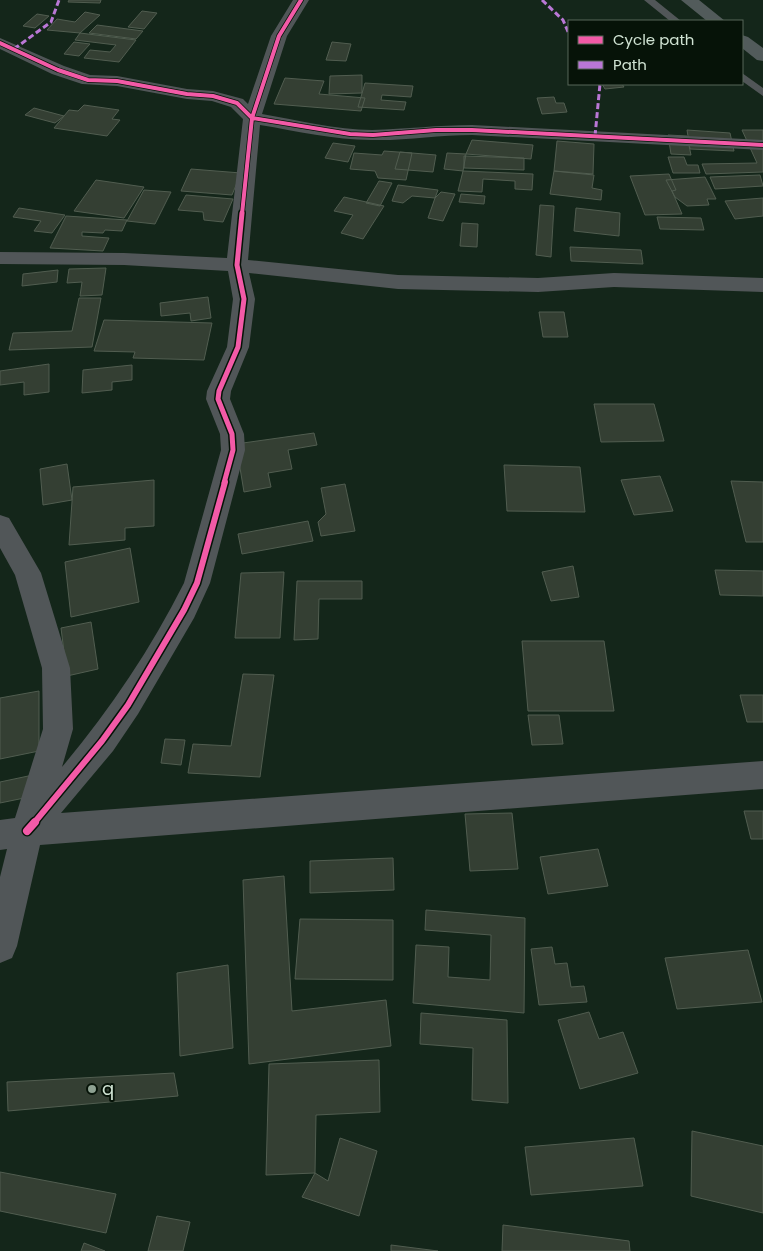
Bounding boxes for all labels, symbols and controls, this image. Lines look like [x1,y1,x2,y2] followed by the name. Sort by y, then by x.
[568,20,743,85] legend
[613,29,694,50] text: Cycle path
[613,54,647,75] text: Path
[102,1076,114,1101] place label: q
[86,1083,98,1095] marker: q

